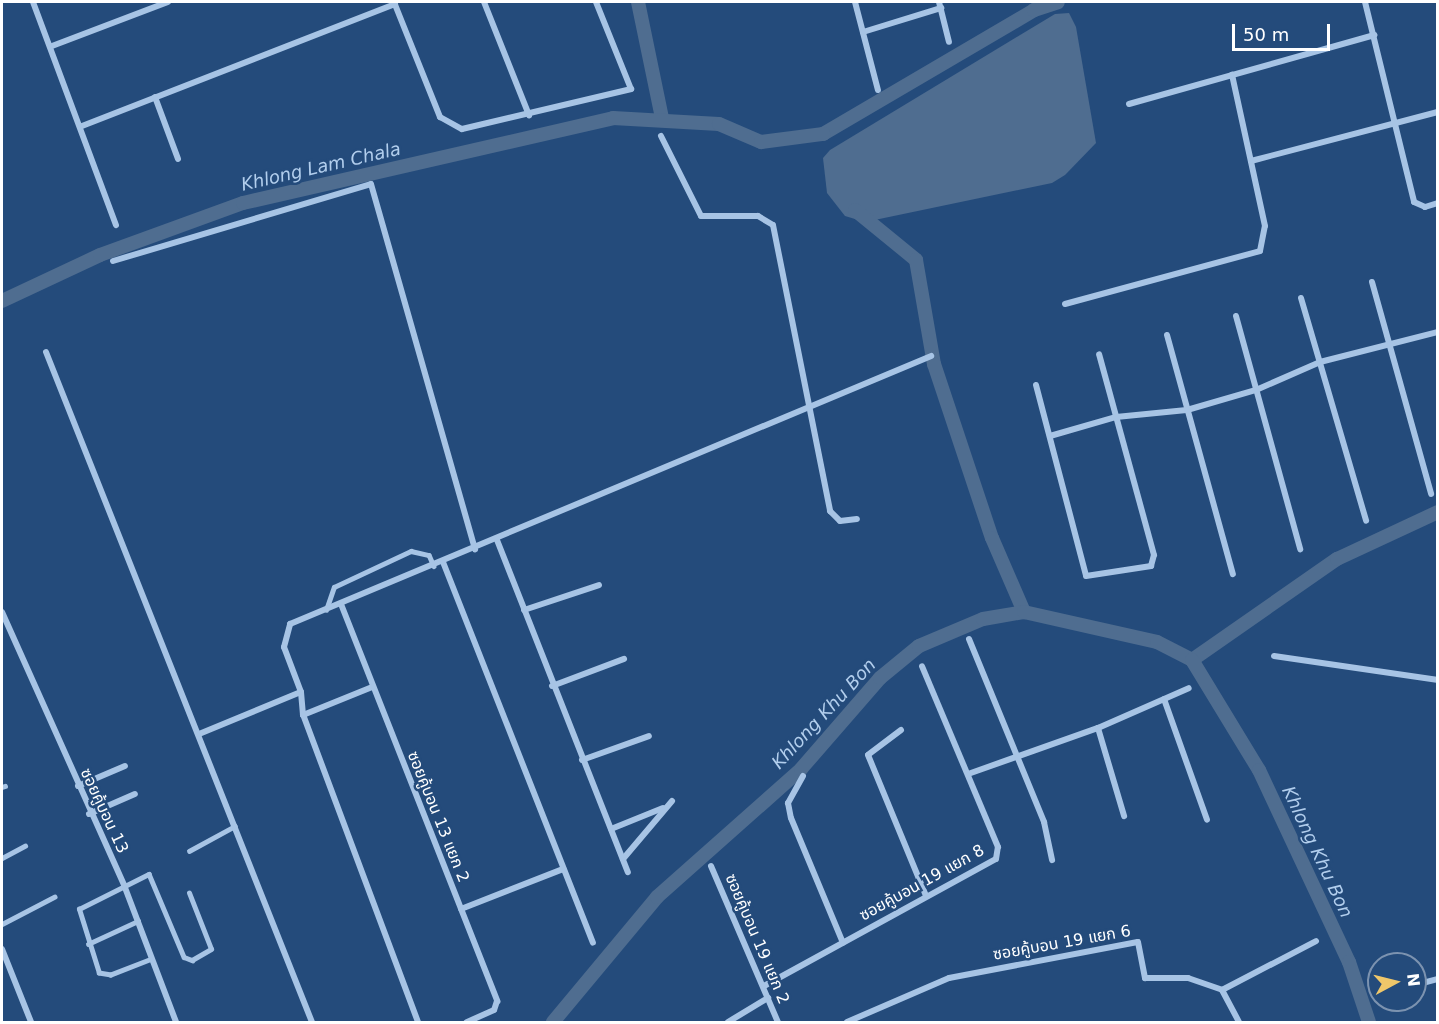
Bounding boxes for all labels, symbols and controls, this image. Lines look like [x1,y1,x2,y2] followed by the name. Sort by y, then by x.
[1235,12,1332,50] scale bar
[1243,24,1289,45] text: 50 m
[239,138,403,196] water label: Khlong Lam Chala
[767,654,881,774] water label: Khlong Khu Bon
[403,749,473,885] street label: ซอยคู้บอน 13 แยก 2
[76,765,132,857] street label: ซอยคู้บอน 13
[1277,783,1357,921] water label: Khlong Khu Bon
[856,841,988,925] street label: ซอยคู้บอน 19 แยก 8
[721,871,793,1007] street label: ซอยคู้บอน 19 แยก 2
[992,921,1132,965] street label: ซอยคู้บอน 19 แยก 6
[1367,952,1427,1012] north arrow
[1403,972,1424,988] text: N

